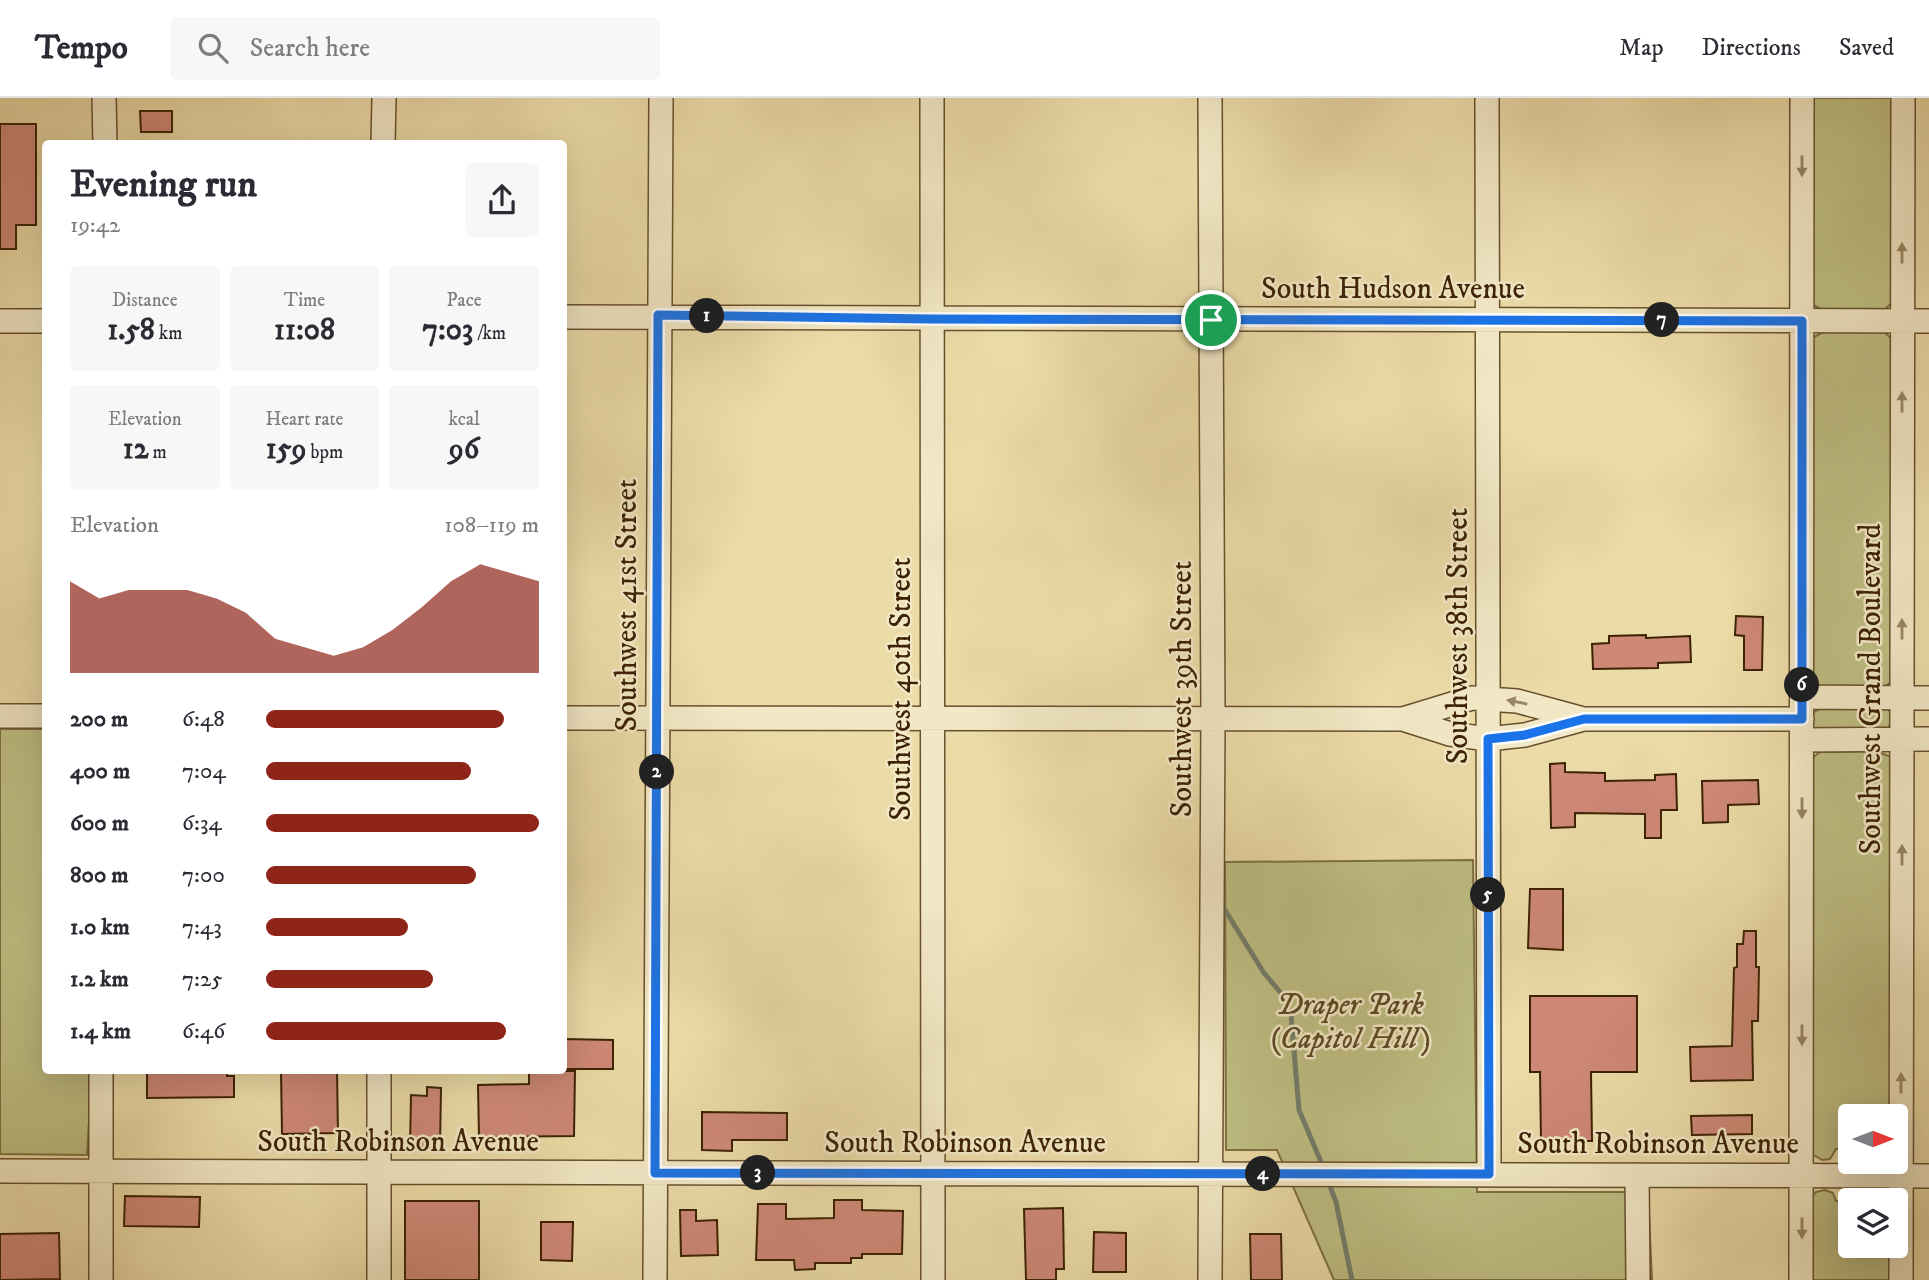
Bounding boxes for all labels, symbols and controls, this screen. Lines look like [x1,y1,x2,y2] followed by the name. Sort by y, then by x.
[170,17,660,80] search box
[35,28,128,69] text: Tempo
[194,29,232,67] icon: search
[250,32,370,65] text: Search here
[1619,33,1664,63] text: Map
[1702,33,1801,63] text: Directions
[1839,33,1894,63] text: Saved
[1796,155,1808,177] one-way arrow
[70,161,257,209] text: Evening run
[465,163,539,237] button: share
[70,211,120,240] text: 19:42
[1896,241,1908,263] one-way arrow
[1261,271,1525,308] street label: South Hudson Avenue
[112,289,178,312] text: Distance
[284,289,325,312] text: Time
[447,289,482,312] text: Pace
[1181,290,1241,350] pin
[690,298,724,333] pin: 1
[1192,301,1230,339] icon: arrive
[1644,302,1680,338] pin: 7
[703,304,710,327] text: 1
[1656,308,1667,331] text: 7
[107,312,155,349] text: 1.58
[274,312,335,349] text: 11:08
[422,312,473,349] text: 7:03
[155,322,183,345] text: km
[473,322,506,345] text: /km
[1896,390,1908,412] one-way arrow
[108,408,182,431] text: Elevation
[266,408,343,431] text: Heart rate
[449,408,480,431] text: kcal
[123,431,149,468] text: 12
[266,431,306,468] text: 159
[449,431,479,468] text: 96
[149,441,167,464] text: m
[306,441,343,464] text: bpm
[609,479,646,731] street label: Southwest 41st Street
[1440,508,1477,764] street label: Southwest 38th Street
[70,511,159,540] text: Elevation
[444,511,539,540] text: 108–119 m
[1853,524,1890,854] street label: Southwest Grand Boulevard
[883,557,920,821] street label: Southwest 40th Street
[1164,561,1201,817] street label: Southwest 39th Street
[1896,618,1908,640] one-way arrow
[1784,668,1820,702] pin: 6
[1797,673,1806,696] text: 6
[1506,696,1528,707] one-way arrow
[70,705,128,734] text: 200 m
[182,705,225,734] text: 6:48
[640,754,674,790] pin: 2
[70,757,130,786] text: 400 m
[182,757,226,786] text: 7:04
[652,760,661,783] text: 2
[1796,797,1808,819] one-way arrow
[70,809,129,838] text: 600 m
[182,809,222,838] text: 6:34
[1896,844,1907,866] one-way arrow
[70,861,128,890] text: 800 m
[182,861,225,890] text: 7:00
[1470,878,1506,912] pin: 5
[1483,883,1492,906] text: 5
[70,913,130,942] text: 1.0 km
[182,913,222,942] text: 7:43
[70,965,129,994] text: 1.2 km
[182,965,223,994] text: 7:25
[1270,987,1430,1058] park label: Draper Park (Capitol Hill)
[70,1017,131,1046] text: 1.4 km
[182,1017,225,1046] text: 6:46
[1796,1025,1808,1047] one-way arrow
[1895,1072,1907,1094] one-way arrow
[1838,1104,1908,1174] north arrow
[1838,1104,1908,1258] map controls
[257,1124,539,1161] street label: South Robinson Avenue
[824,1125,1106,1162] street label: South Robinson Avenue
[1517,1126,1799,1163] street label: South Robinson Avenue
[740,1156,776,1190] pin: 3
[1246,1156,1280,1192] pin: 4
[754,1161,761,1184] text: 3
[1257,1162,1268,1185] text: 4
[1838,1188,1908,1258] button: layers
[1796,1217,1808,1239] one-way arrow

